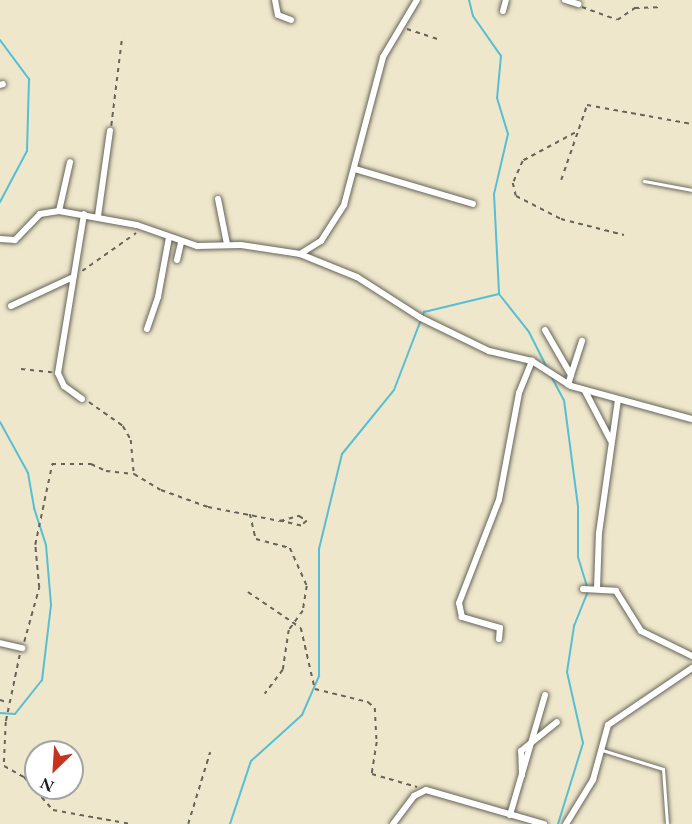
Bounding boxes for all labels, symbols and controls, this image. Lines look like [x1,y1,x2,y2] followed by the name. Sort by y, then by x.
[24,740,84,800] north arrow
[37,773,57,797] text: N

